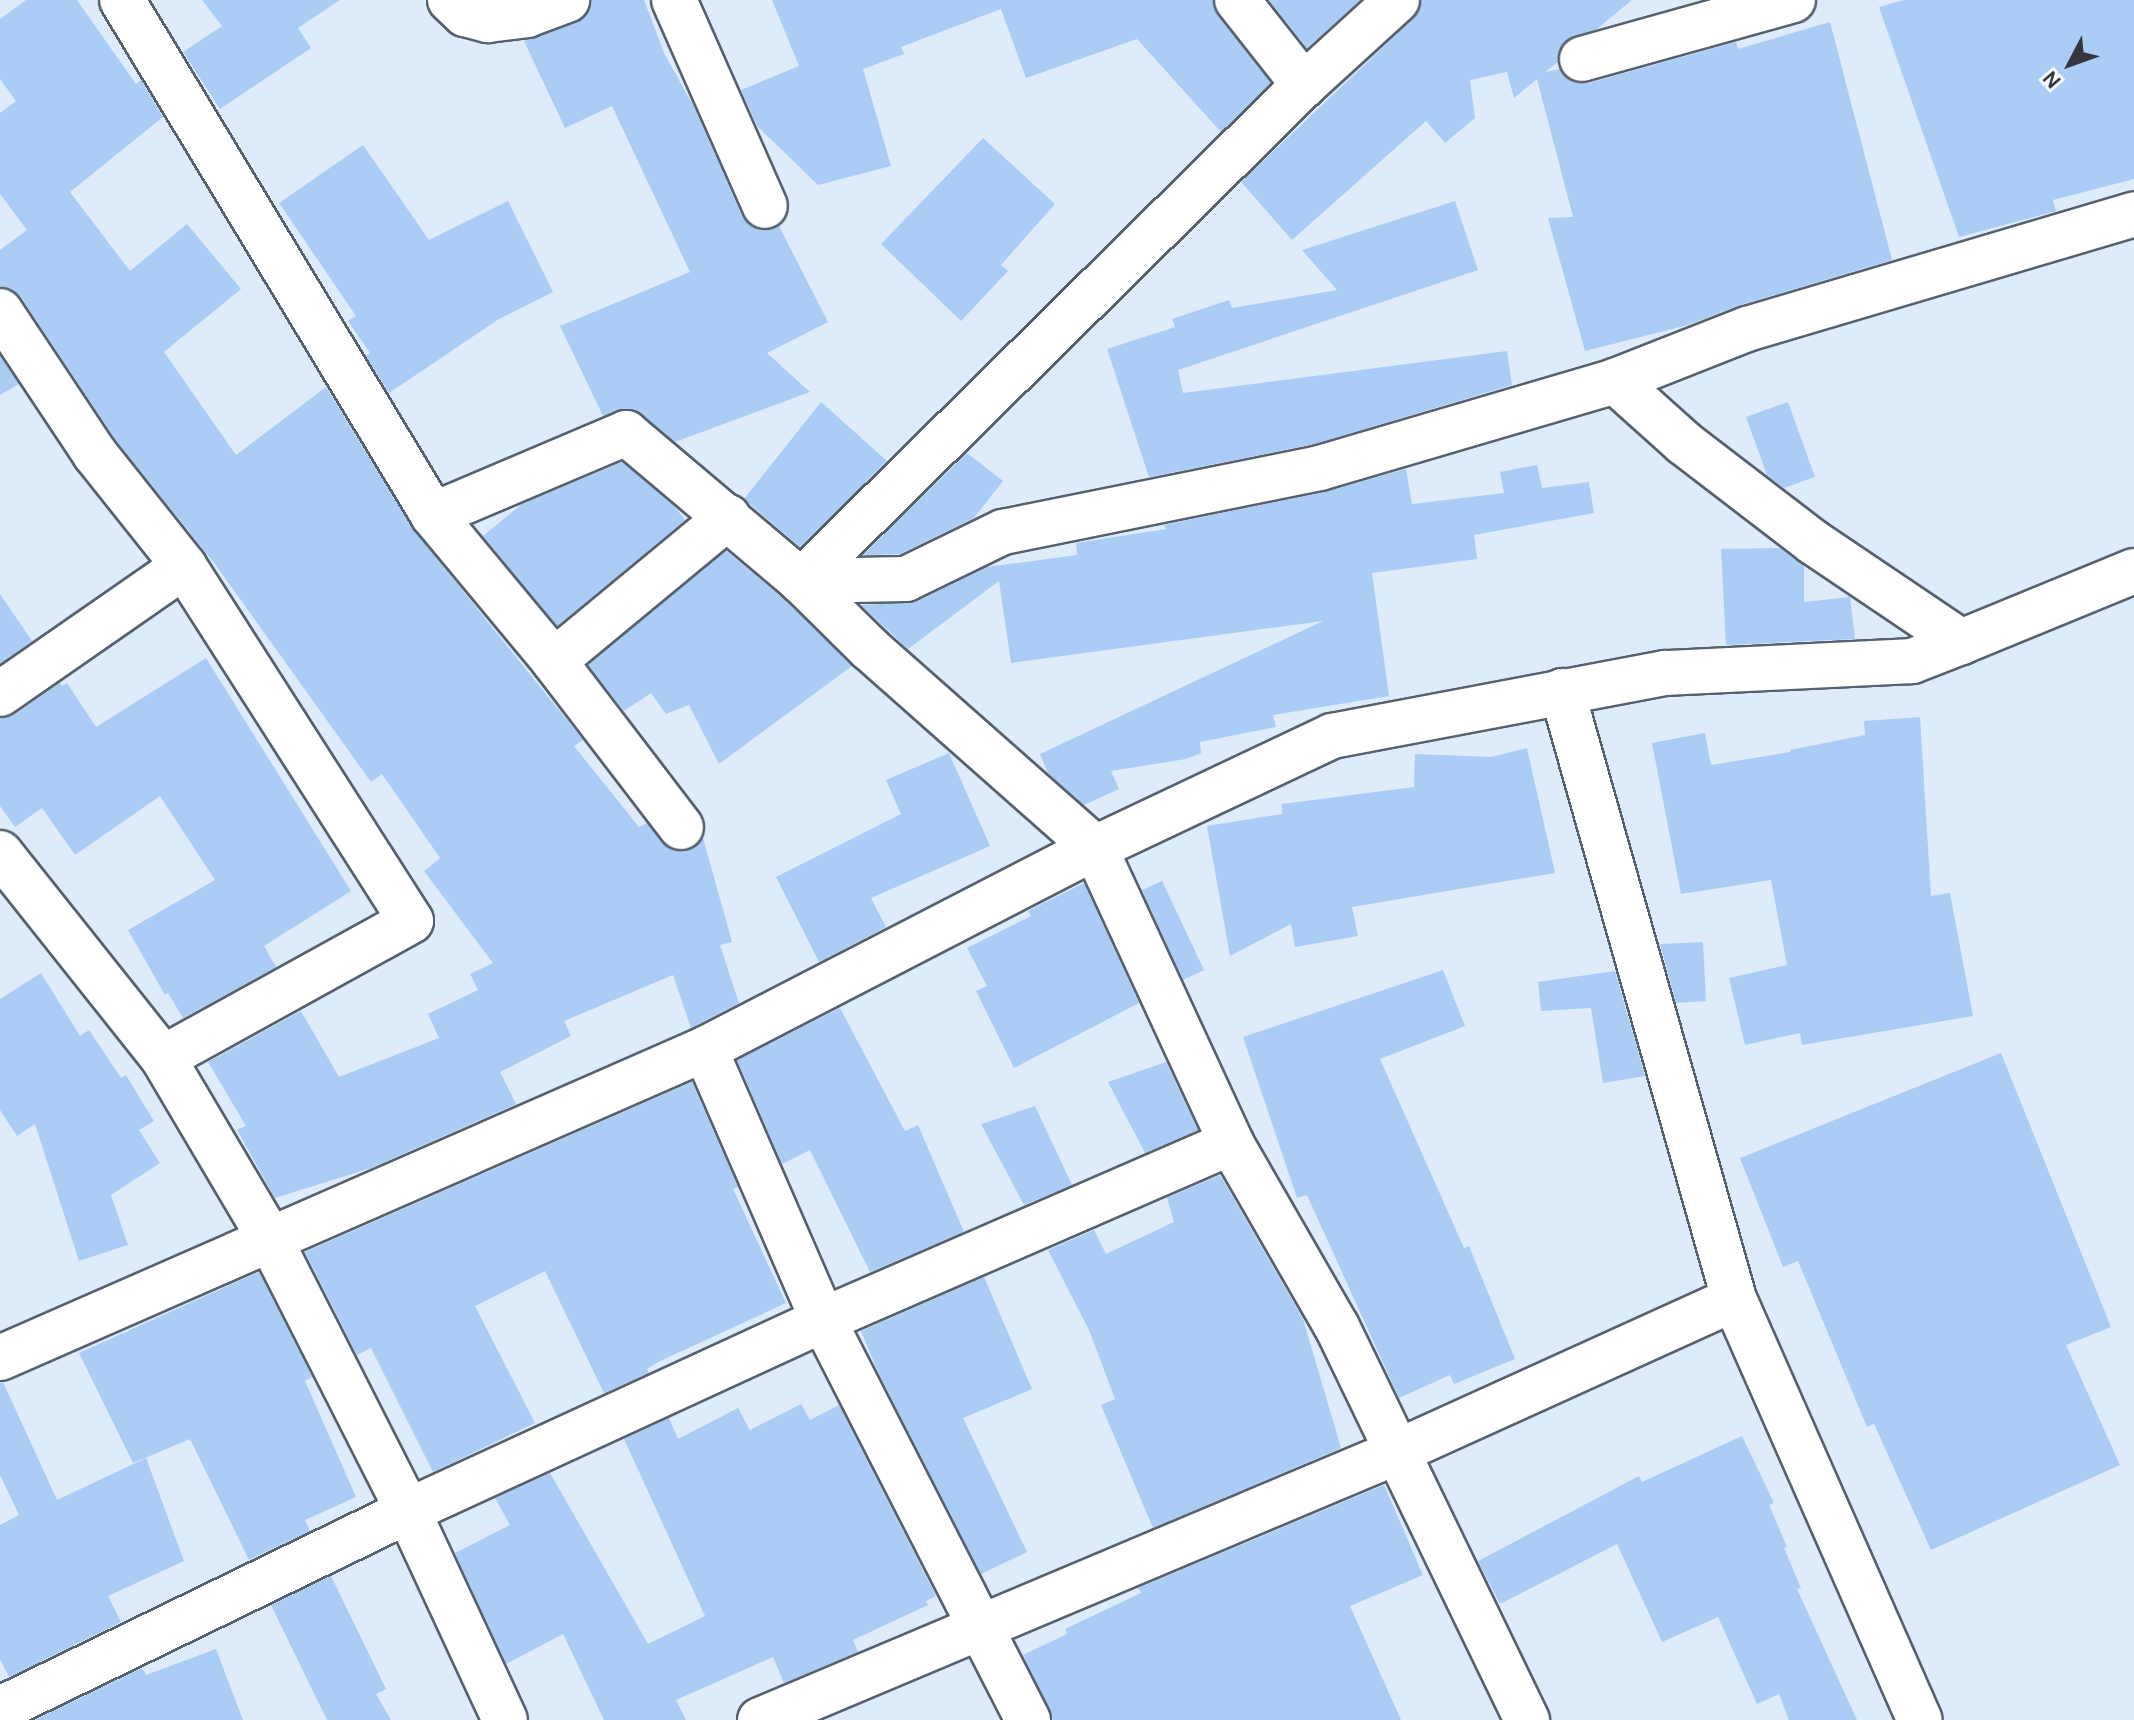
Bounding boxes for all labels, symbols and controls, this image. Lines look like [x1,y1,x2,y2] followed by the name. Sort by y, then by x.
[2030,24,2110,104] north arrow
[2037,65,2067,94] text: N

